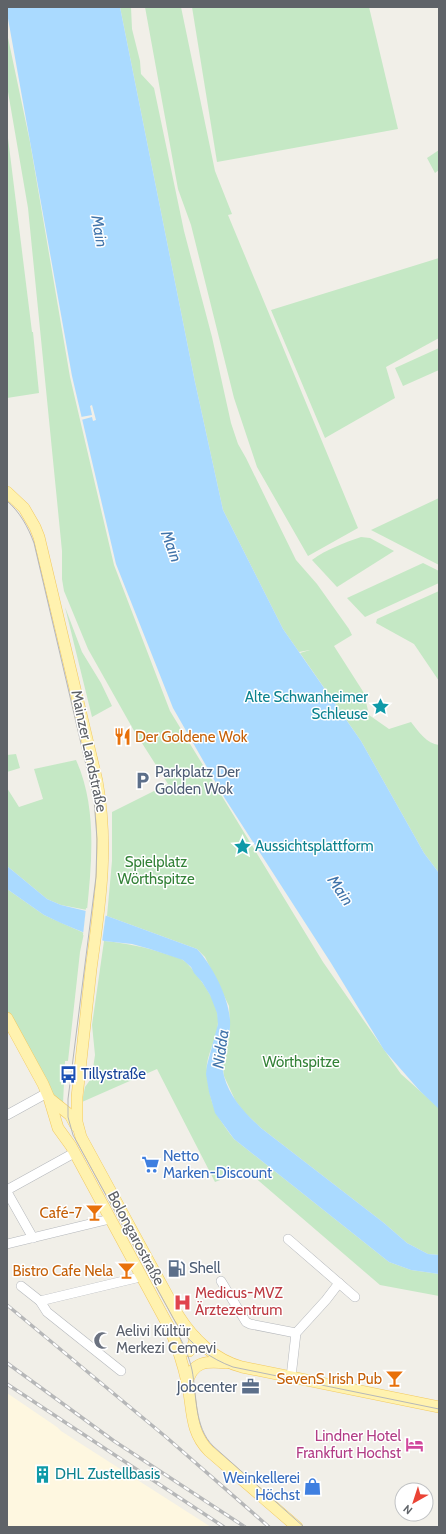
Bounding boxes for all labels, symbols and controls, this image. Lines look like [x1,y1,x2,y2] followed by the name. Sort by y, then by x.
[87,213,112,249] water label: Main
[157,527,186,565] water label: Main
[67,688,111,814] street label: Mainzer Landstraße
[245,688,368,723] place label: Alte Schwanheimer Schleuse
[371,696,391,716] place icon: Alte Schwanheimer Schleuse
[112,727,132,747] restaurant icon: Der Goldene Wok
[135,728,248,746] place label: Der Goldene Wok
[155,763,240,798] place label: Parkplatz Der Golden Wok
[132,771,152,791] parking icon: Parkplatz Der Golden Wok
[232,836,252,856] place icon: Aussichtsplattform
[255,837,374,855] place label: Aussichtsplattform
[117,853,195,888] park label: Spielplatz Wörthspitze
[323,871,357,909] water label: Main
[208,1028,233,1070] water label: Nidda
[262,1053,340,1071] park label: Wörthspitze
[58,1064,78,1084] bus stop icon: Tillystraße
[81,1065,146,1083] place label: Tillystraße
[163,1147,272,1182] place label: Netto Marken-Discount
[140,1155,160,1175] supermarket icon: Netto Marken-Discount
[104,1188,169,1288] street label: Bolongarostraße
[85,1203,105,1223] bar icon: Café-7
[40,1204,82,1222] place label: Café-7
[166,1258,186,1278] fuel station icon: Shell
[189,1259,221,1277] place label: Shell
[116,1261,136,1281] bar icon: Bistro Cafe Nela
[13,1262,114,1280] place label: Bistro Cafe Nela
[195,1284,283,1319] place label: Medicus-MVZ Ärztezentrum
[172,1292,192,1312] hospital icon: Medicus-MVZ Ärztezentrum
[116,1322,216,1357] place label: Aelivi Kültür Merkezi Cemevi
[93,1330,113,1350] mosque icon: Aelivi Kültür Merkezi Cemevi
[385,1369,405,1389] bar icon: SevenS Irish Pub
[276,1370,382,1388] place label: SevenS Irish Pub
[240,1377,260,1397] office icon: Jobcenter
[176,1378,237,1396] place label: Jobcenter
[296,1427,401,1462] place label: Lindner Hotel Frankfurt Hochst
[404,1435,424,1455] hotel icon: Lindner Hotel Frankfurt Hochst
[32,1464,52,1484] building icon: DHL Zustellbasis
[55,1465,160,1483] place label: DHL Zustellbasis
[223,1469,300,1504] place label: Weinkellerei Höchst
[303,1477,323,1497] shop icon: Weinkellerei Höchst
[394,1482,434,1522] north arrow
[400,1502,415,1518] text: N

